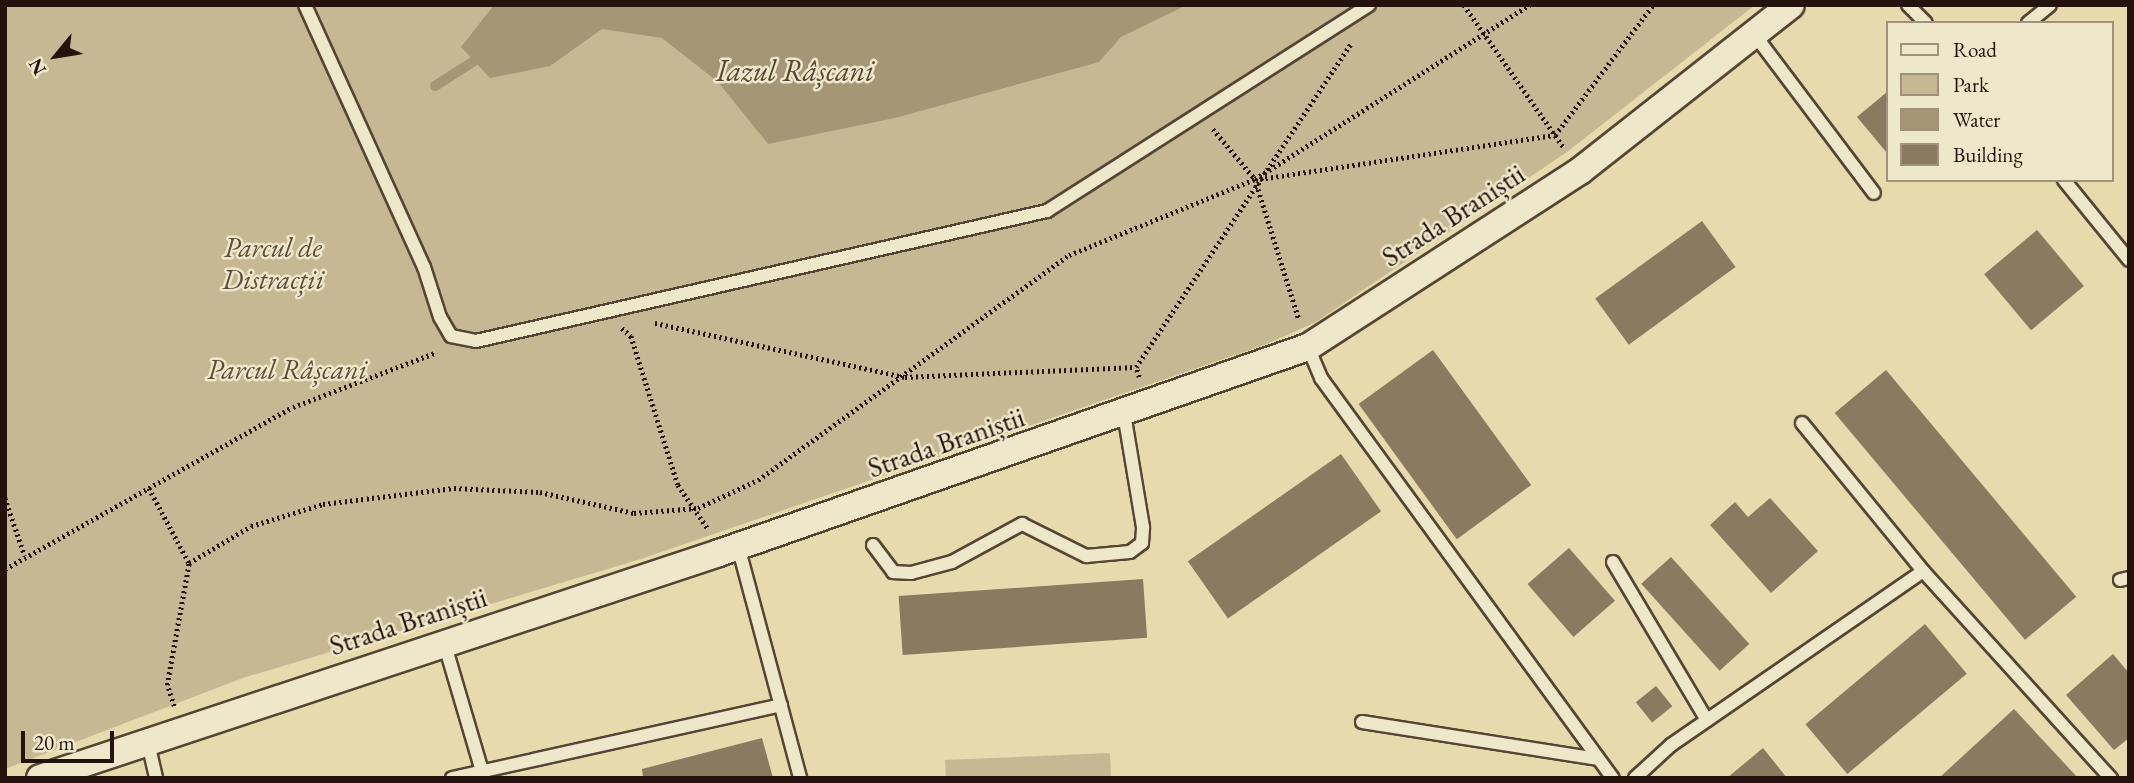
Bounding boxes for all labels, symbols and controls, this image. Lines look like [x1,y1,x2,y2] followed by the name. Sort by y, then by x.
[21,21,91,91] north arrow
[1885,21,2113,182] legend
[1953,36,1997,63] text: Road
[716,53,874,89] water label: Iazul Râșcani
[23,54,52,80] text: N
[1953,71,1989,98] text: Park
[1953,106,2000,133] text: Water
[1953,141,2023,168] text: Building
[1375,156,1531,274] street label: Strada Braniștii
[222,230,324,296] park label: Parcul de Distracții
[207,352,367,386] park label: Parcul Râșcani
[863,400,1029,484] street label: Strada Braniștii
[325,580,491,662] street label: Strada Braniștii
[24,716,117,760] scale bar
[34,729,75,756] text: 20 m

